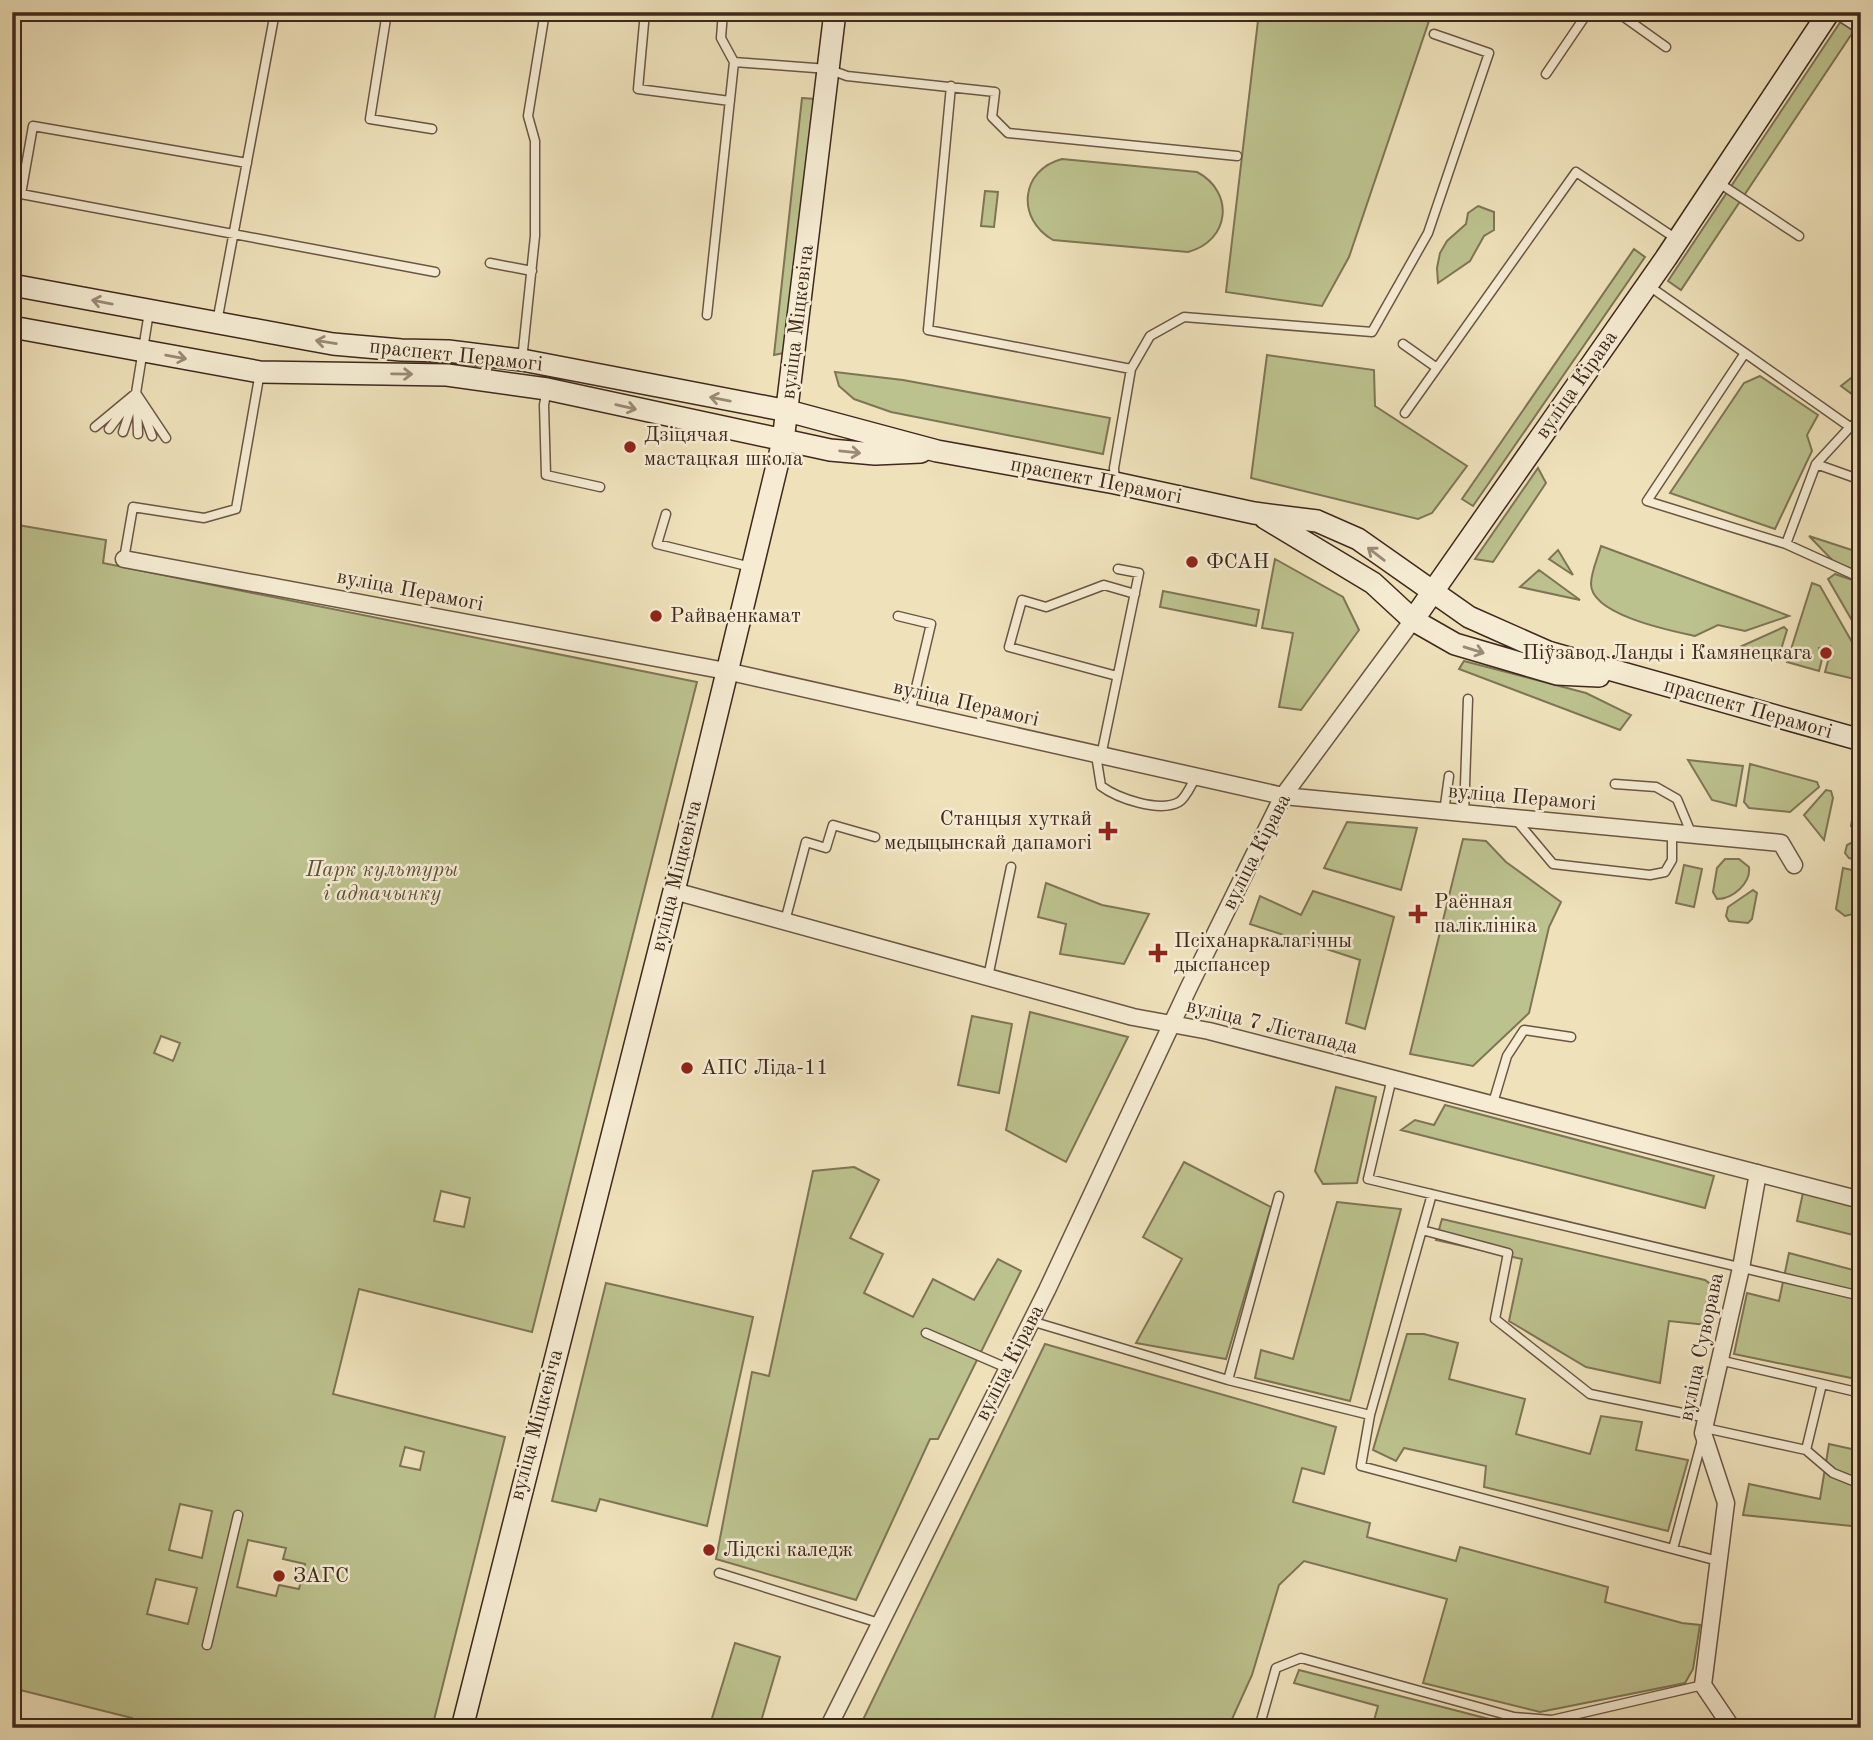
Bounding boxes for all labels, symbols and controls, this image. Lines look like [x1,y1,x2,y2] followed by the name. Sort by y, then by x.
[778,243,818,401] street label: вуліца Міцкевіча
[91,295,114,309] one-way arrow
[1532,327,1622,443] street label: вуліца Кірава
[315,335,338,348] one-way arrow
[368,336,544,376] street label: праспект Перамогі
[164,350,187,364] one-way arrow
[390,368,413,381] one-way arrow
[709,392,732,406] one-way arrow
[614,401,637,414] one-way arrow
[644,425,803,470] place label: Дзіцячая мастацкая школа
[622,439,638,455] marker: Дзіцячая мастацкая школа
[838,445,861,458] one-way arrow
[1008,454,1184,508] street label: праспект Перамогі
[1367,546,1386,561] one-way arrow
[1206,552,1269,573] place label: ФСАН
[1184,554,1200,570] marker: ФСАН
[335,566,485,616] street label: вуліца Перамогі
[670,606,801,627] place label: Райваенкамат
[648,608,664,624] marker: Райваенкамат
[1522,643,1812,664] place label: Піўзавод Ланды і Камянецкага
[1463,644,1485,657] one-way arrow
[1818,645,1834,661] marker: Піўзавод Ланды і Камянецкага
[1661,675,1835,743] street label: праспект Перамогі
[891,677,1041,731] street label: вуліца Перамогі
[1447,781,1597,815] street label: вуліца Перамогі
[1219,791,1295,913] street label: вуліца Кірава
[648,798,706,954] street label: вуліца Міцкевіча
[884,809,1092,854] place label: Станцыя хуткай медыцынскай дапамогі
[1098,821,1118,841] marker: Станцыя хуткай медыцынскай дапамогі
[305,860,458,905] park label: Парк культуры і адпачынку
[1434,892,1537,937] place label: Раённая паліклініка
[1408,904,1428,924] marker: Раённая паліклініка
[1174,931,1352,976] place label: Псіханаркалагічны дыспансер
[1148,943,1168,963] marker: Псіханаркалагічны дыспансер
[1184,996,1360,1058] street label: вуліца 7 Лістапада
[701,1058,828,1079] place label: АПС Ліда-11
[679,1060,695,1076] marker: АПС Ліда-11
[1676,1271,1728,1423] street label: вуліца Суворава
[972,1302,1048,1424] street label: вуліца Кірава
[507,1347,567,1503] street label: вуліца Міцкевіча
[723,1540,853,1561] place label: Лідскі каледж
[701,1542,717,1558] marker: Лідскі каледж
[293,1566,349,1587] place label: ЗАГС
[271,1568,287,1584] marker: ЗАГС

